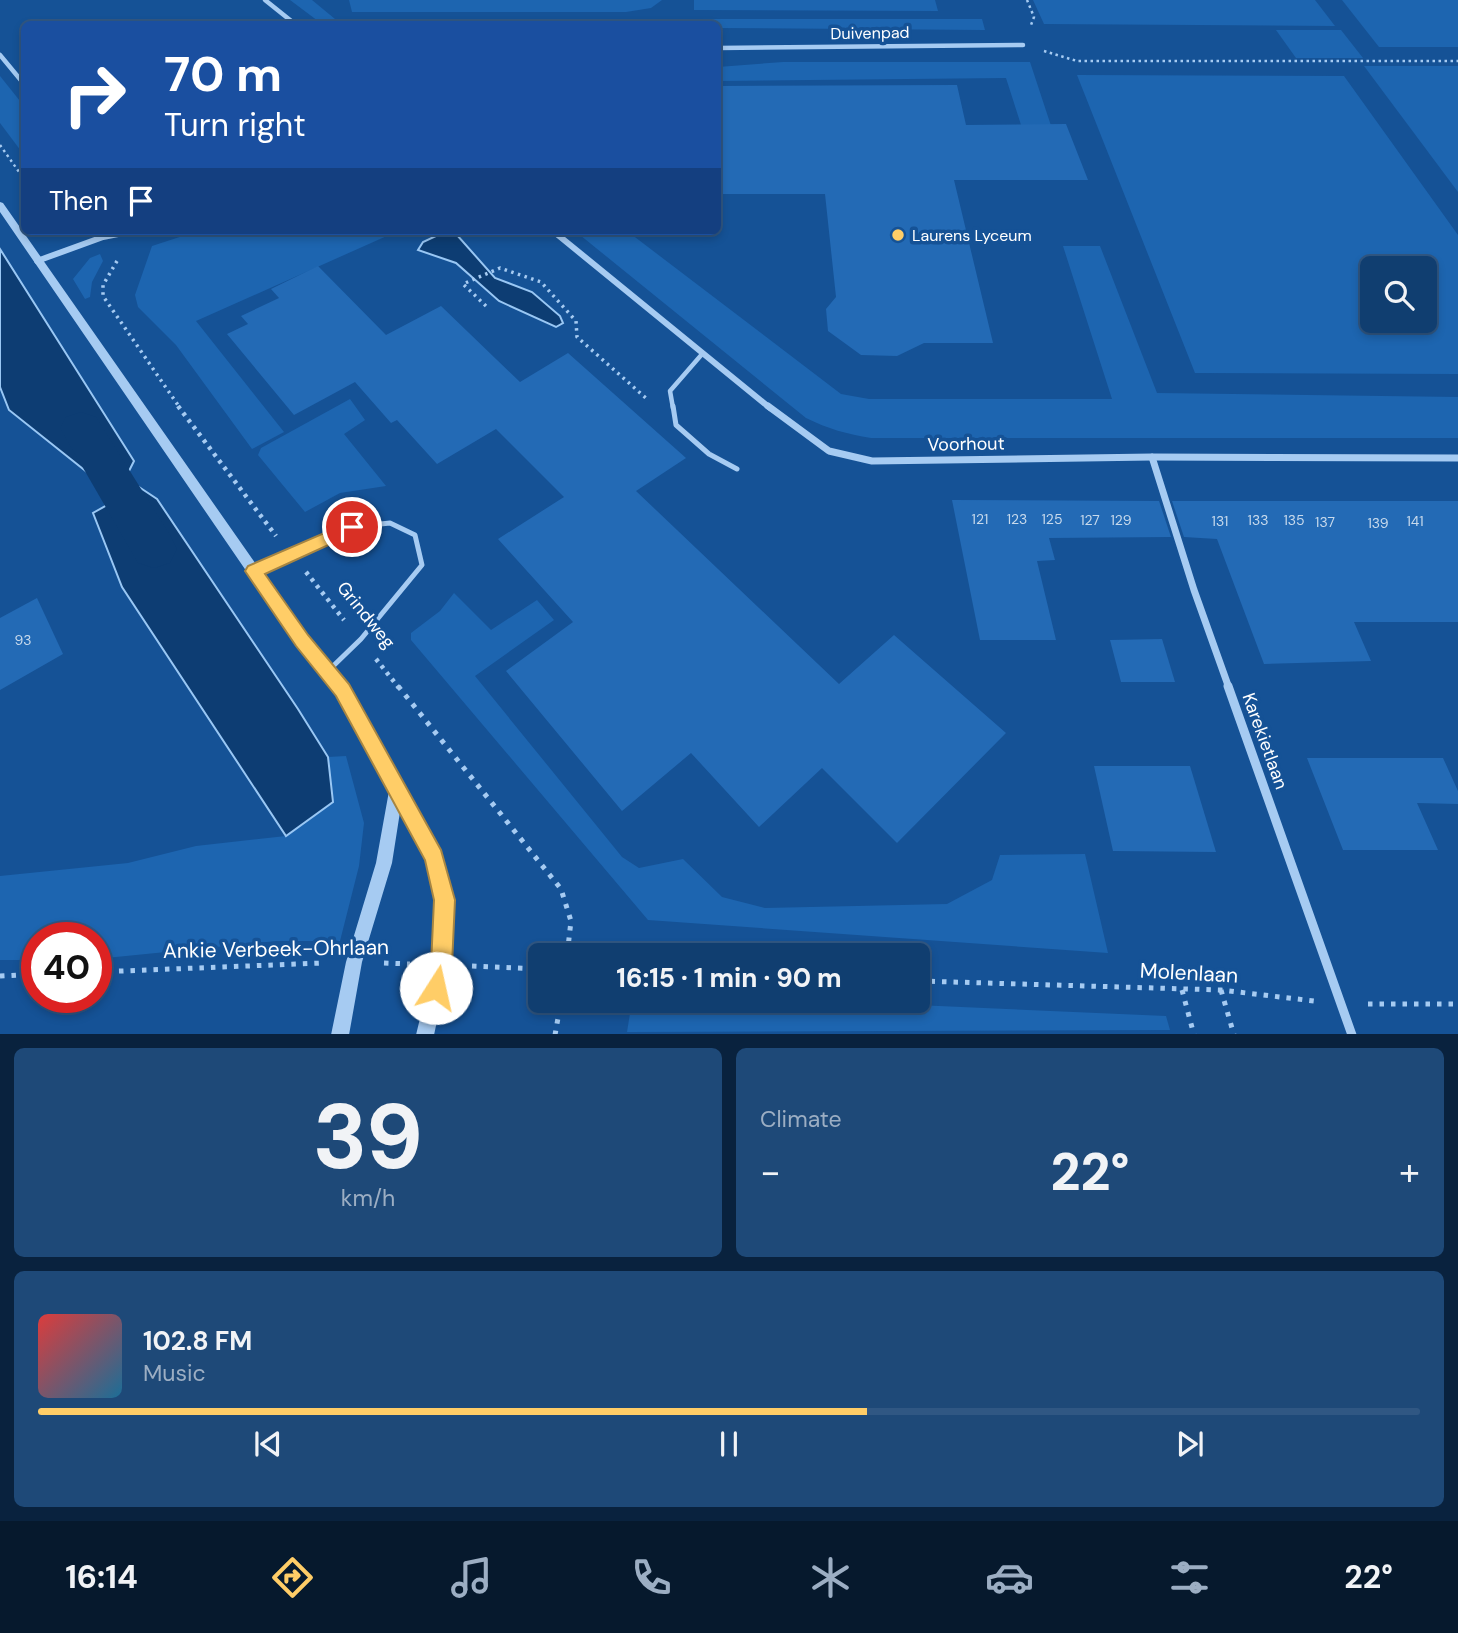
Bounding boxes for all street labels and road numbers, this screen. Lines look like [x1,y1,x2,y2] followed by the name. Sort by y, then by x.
[830,22,910,44] street label: Duivenpad
[927,431,1005,457] street label: Voorhout
[332,576,400,654] street label: Grindweg
[1236,690,1294,792] street label: Karekietlaan
[163,933,389,965] street label: Ankie Verbeek-Ohrlaan
[1139,956,1239,990] street label: Molenlaan

